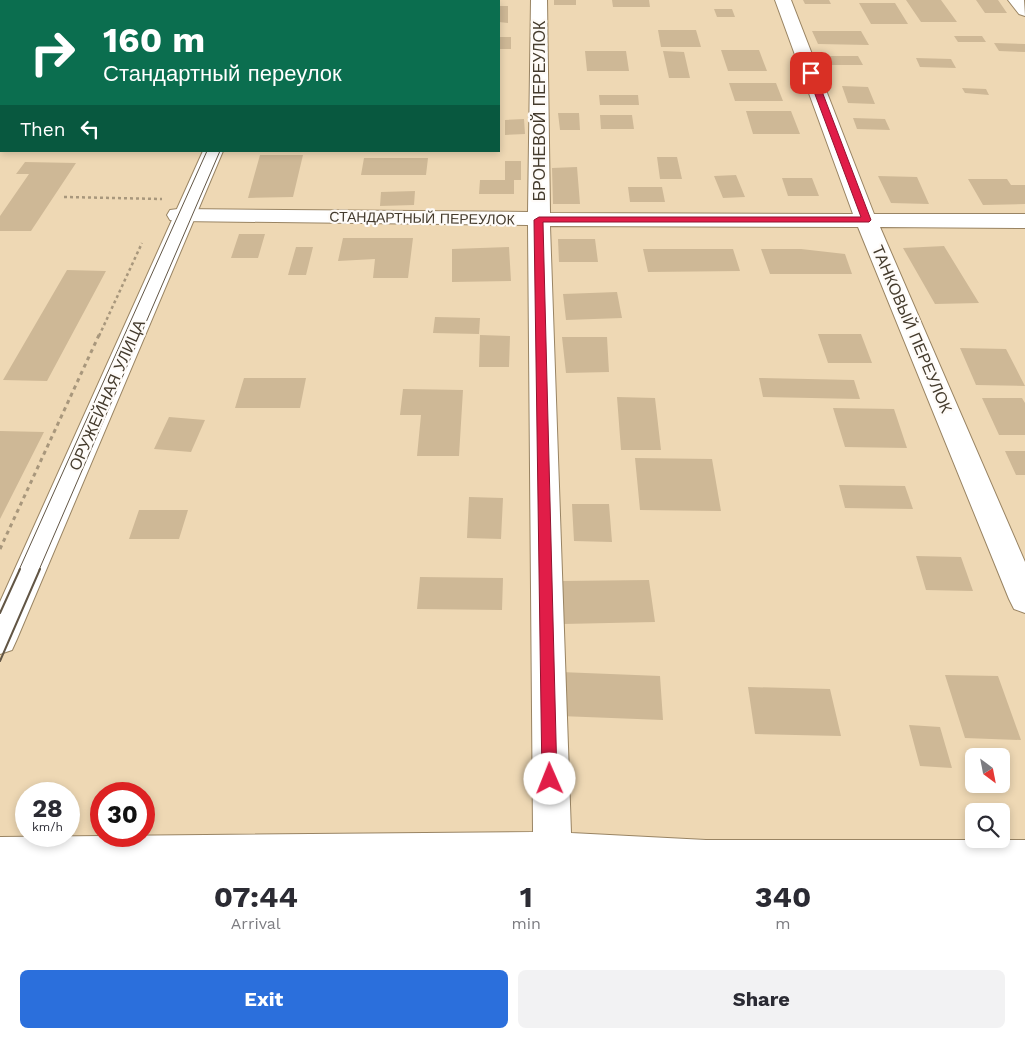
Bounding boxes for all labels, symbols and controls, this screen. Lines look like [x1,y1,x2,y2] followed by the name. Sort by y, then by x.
[103,19,205,61] text: 160 m
[20,20,85,85] icon: right
[530,20,549,201] street label: БРОНЕВОЙ ПЕРЕУЛОК
[790,52,832,94] pin
[797,59,825,87] icon: arrive
[103,61,342,86] text: Стандартный переулок
[76,115,104,143] icon: left
[20,118,66,141] text: Then
[329,207,516,228] street label: СТАНДАРТНЫЙ ПЕРЕУЛОК
[868,242,956,416] street label: ТАНКОВЫЙ ПЕРЕУЛОК
[65,316,149,473] street label: ОРУЖЕЙНАЯ УЛИЦА
[965,748,1010,792] north arrow
[965,748,1010,848] map controls
[523,752,575,804] position arrow
[90,782,155,847] speed limit sign: 30
[32,794,63,823] text: 28
[965,803,1010,848] button: search
[32,820,63,834] text: km/h
[214,879,298,914] text: 07:44
[520,879,533,914] text: 1
[755,879,811,914] text: 340
[231,914,281,933] text: Arrival
[512,914,541,933] text: min
[775,914,791,933] text: m
[20,970,508,1028] button: Exit
[518,970,1005,1028] button: Share

